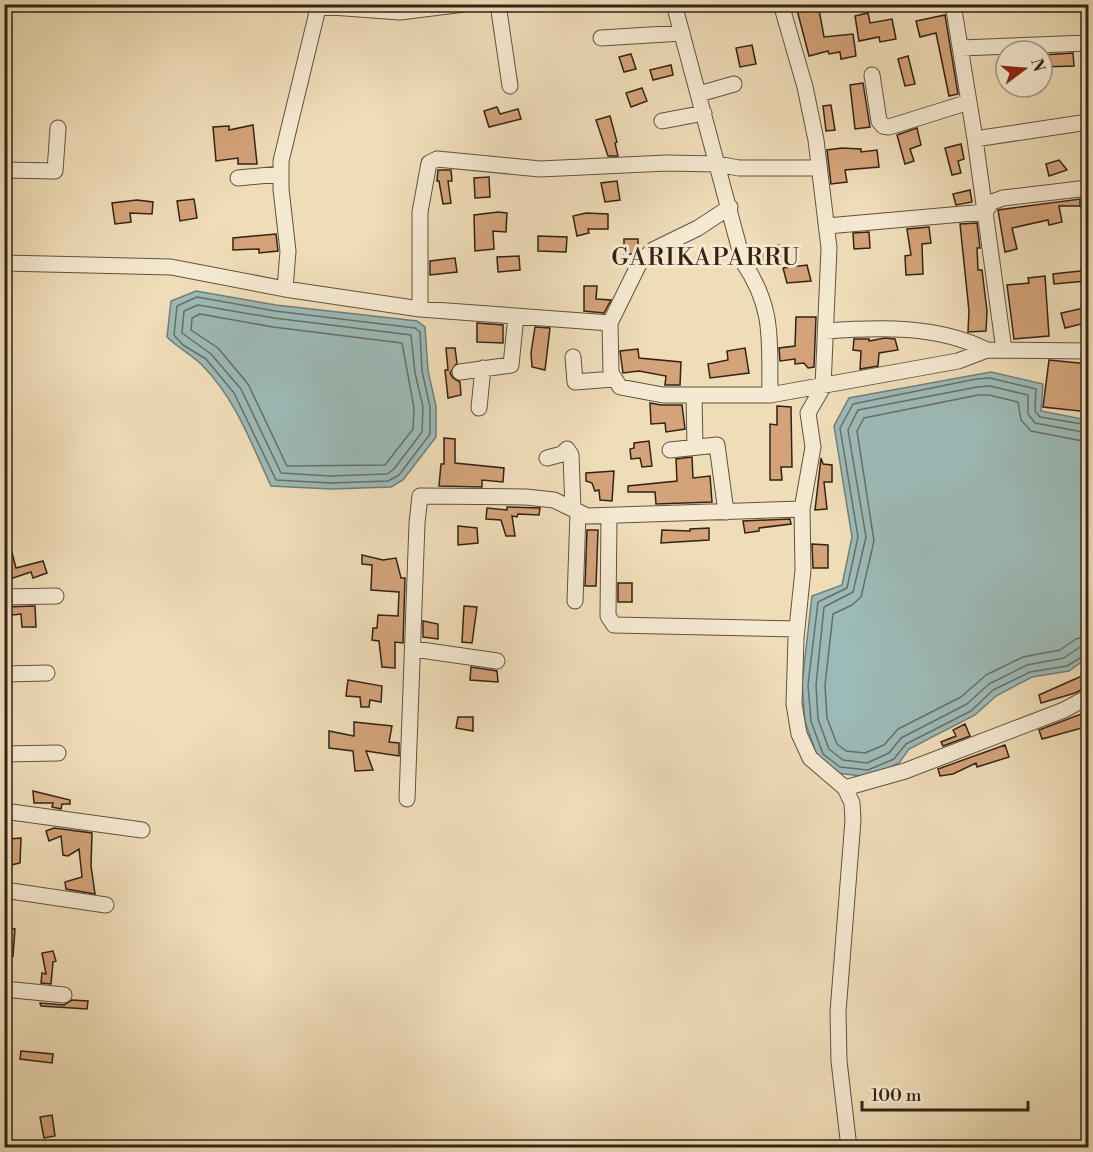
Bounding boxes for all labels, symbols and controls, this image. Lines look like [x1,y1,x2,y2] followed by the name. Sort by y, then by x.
[994,39,1054,99] north arrow
[1026,56,1049,74] text: N
[611,243,801,273] district label: GARIKAPARRU
[862,1074,1028,1112] scale bar
[871,1084,922,1107] text: 100 m

